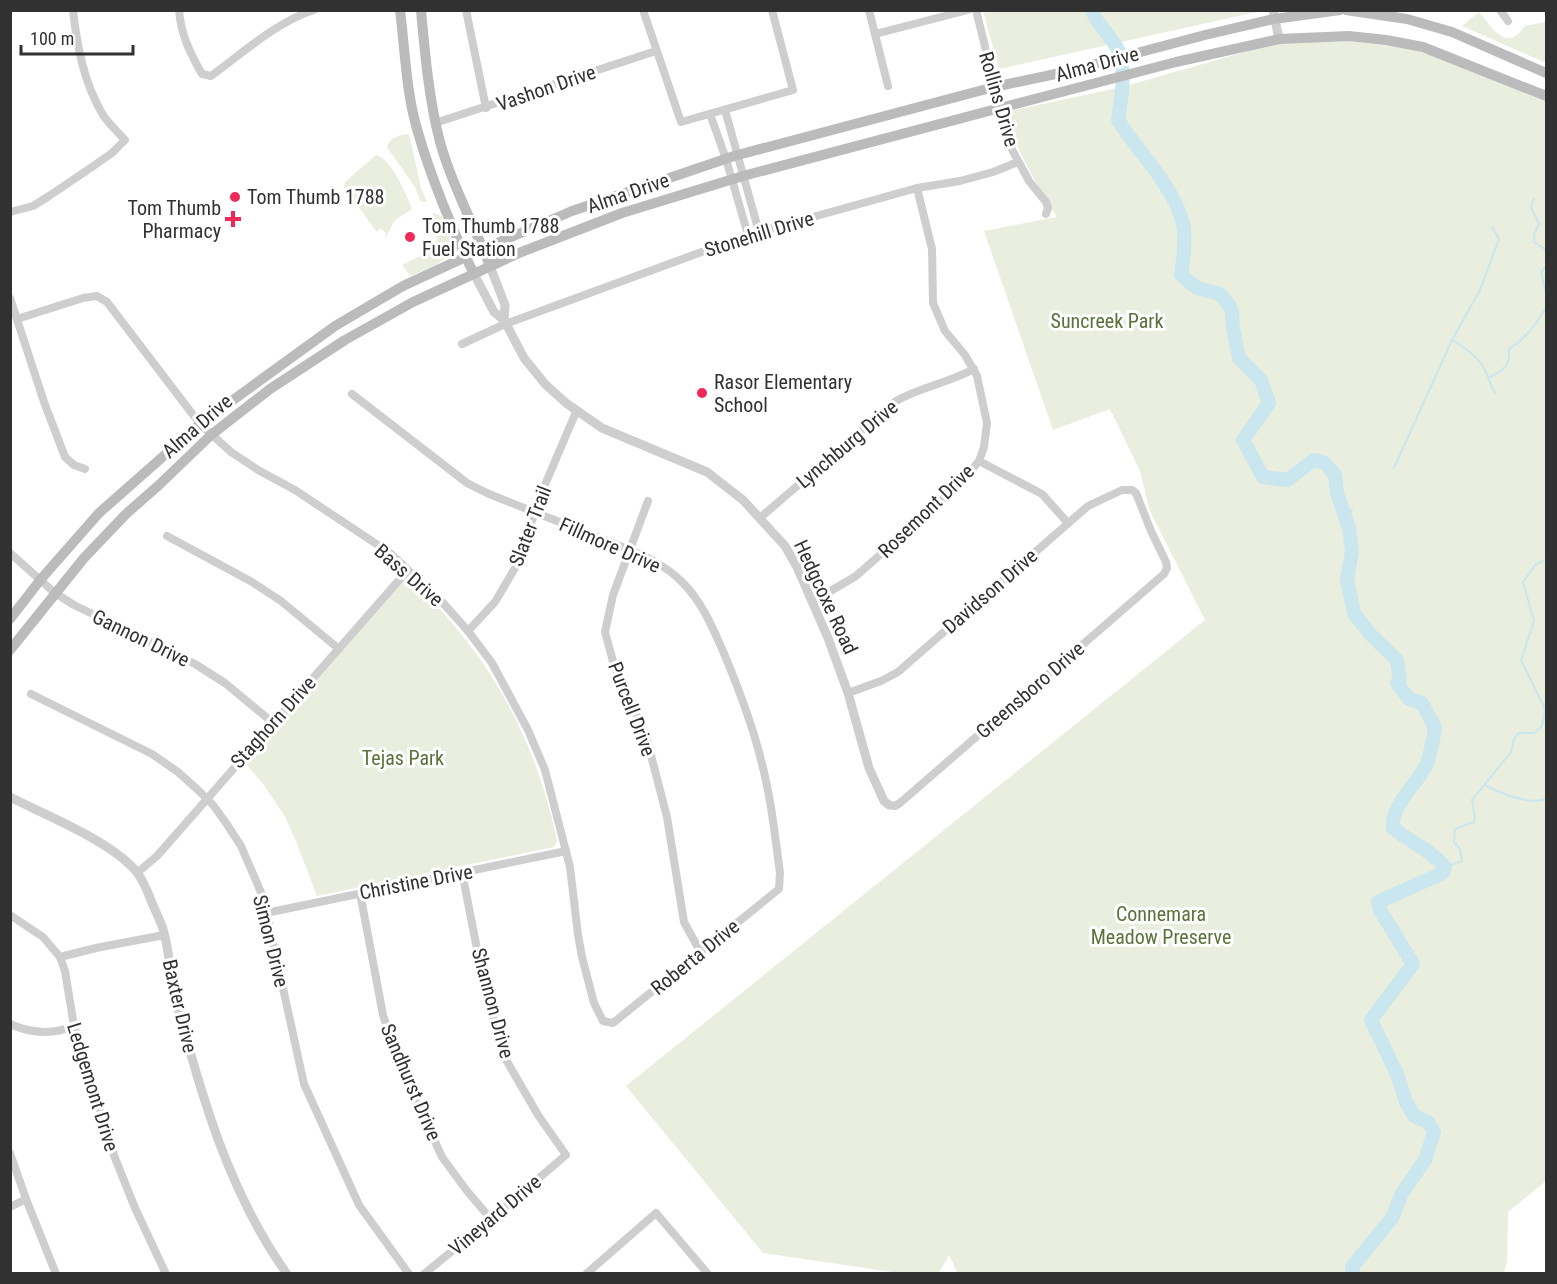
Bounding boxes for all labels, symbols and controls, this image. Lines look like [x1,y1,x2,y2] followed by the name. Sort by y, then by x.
[21,18,134,56] scale bar
[30,28,74,49] text: 100 m
[1053,41,1141,87] street label: Alma Drive
[974,49,1024,149] street label: Rollins Drive
[493,60,599,116] street label: Vashon Drive
[584,168,672,218] street label: Alma Drive
[247,185,384,209] place label: Tom Thumb 1788
[228,190,242,204] marker: Tom Thumb 1788
[128,196,221,243] place label: Tom Thumb Pharmacy
[701,206,817,262] street label: Stonehill Drive
[226,212,240,226] marker: Tom Thumb Pharmacy
[422,214,559,261] place label: Tom Thumb 1788 Fuel Station
[403,230,417,244] marker: Tom Thumb 1788 Fuel Station
[1051,309,1163,333] park label: Suncreek Park
[714,370,852,417] place label: Rasor Elementary School
[695,386,709,400] marker: Rasor Elementary School
[157,389,237,463] street label: Alma Drive
[791,395,903,493] street label: Lynchburg Drive
[873,459,979,563] street label: Rosemont Drive
[504,482,556,570] street label: Slater Trail
[556,512,664,578] street label: Fillmore Drive
[789,536,863,658] street label: Hedgcoxe Road
[370,539,448,611] street label: Bass Drive
[938,543,1042,639] street label: Davidson Drive
[89,604,193,672] street label: Gannon Drive
[971,636,1089,744] street label: Greensboro Drive
[603,659,661,759] street label: Purcell Drive
[225,671,321,773] street label: Staghorn Drive
[362,746,444,770] park label: Tejas Park
[357,859,475,905] street label: Christine Drive
[248,892,294,990] street label: Simon Drive
[1091,902,1231,949] park label: Connemara Meadow Preserve
[646,914,744,1000] street label: Roberta Drive
[467,945,519,1061] street label: Shannon Drive
[158,957,202,1055] street label: Baxter Drive
[62,1020,124,1154] street label: Ledgemont Drive
[376,1020,446,1144] street label: Sandhurst Drive
[444,1170,546,1260] street label: Vineyard Drive

